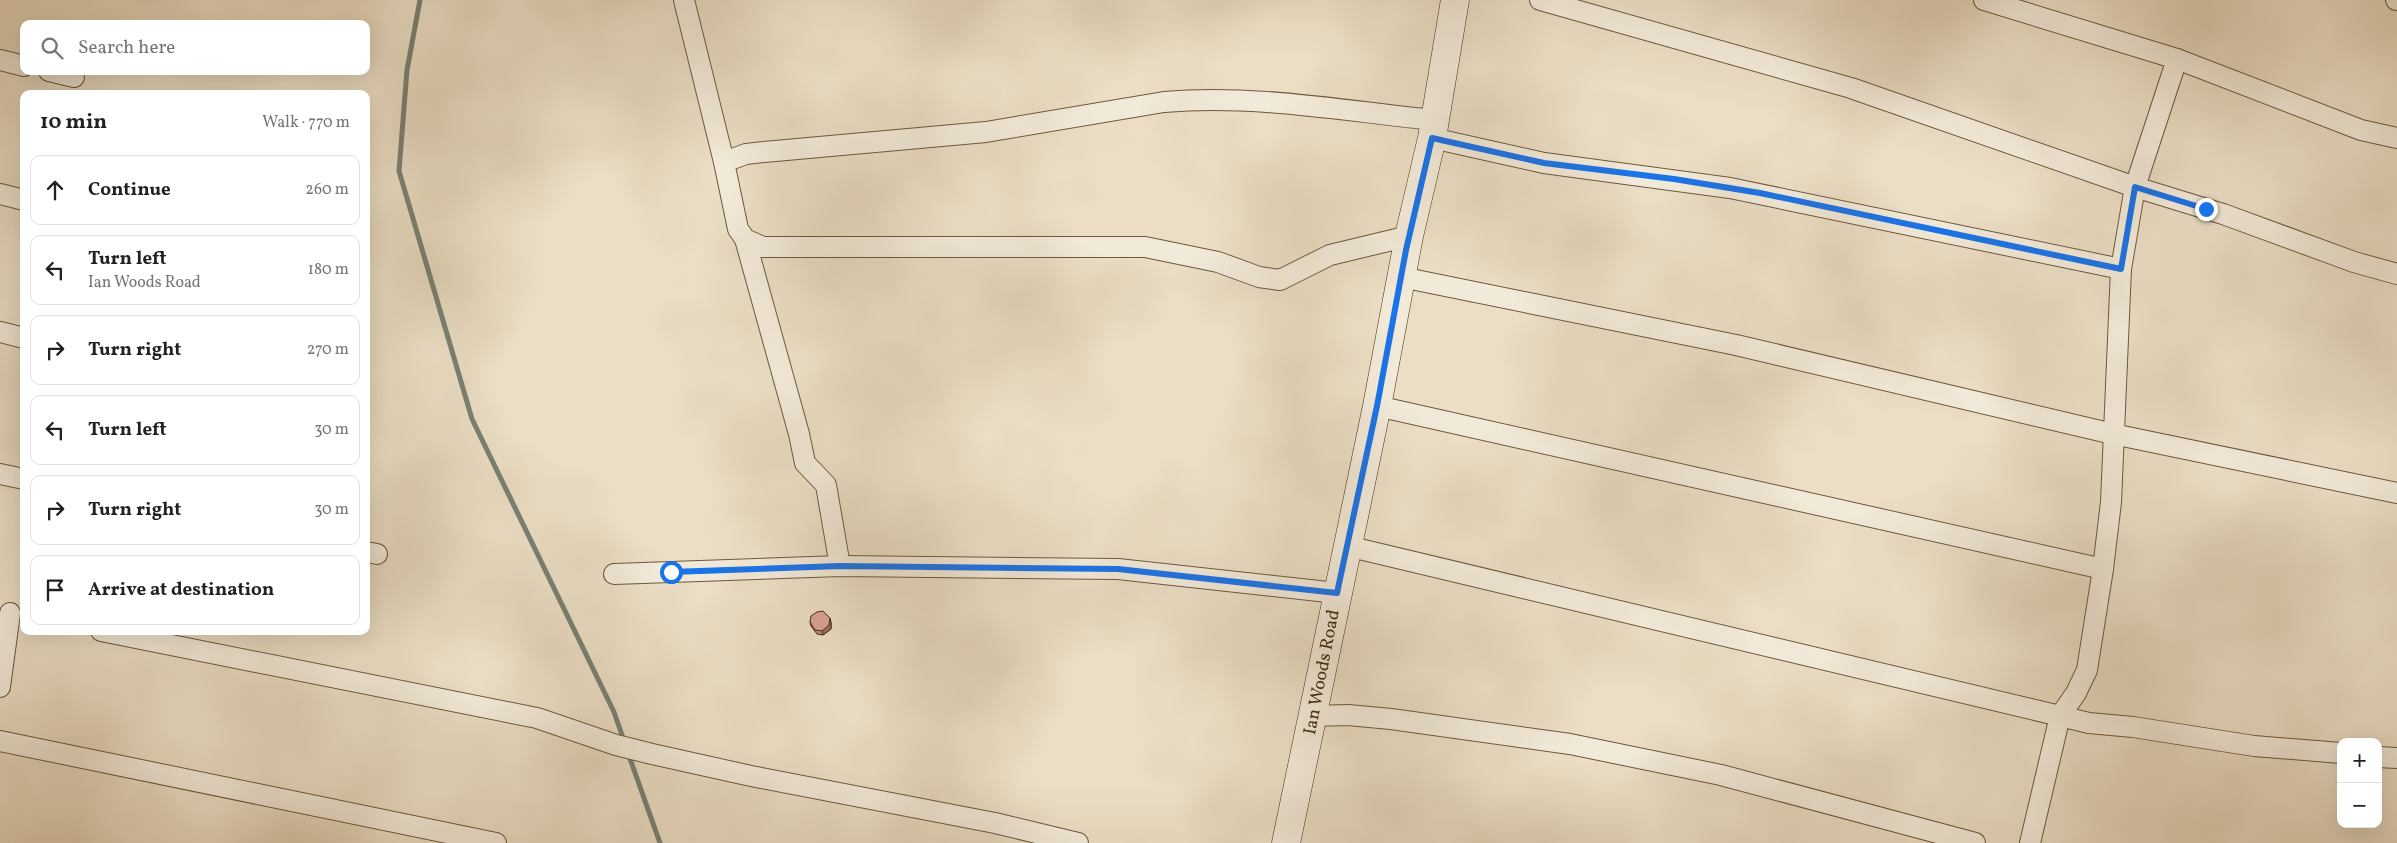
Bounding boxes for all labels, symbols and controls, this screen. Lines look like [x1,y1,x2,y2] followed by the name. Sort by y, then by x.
[20,20,370,75] search box
[38,34,66,62] icon: search
[78,35,175,61] text: Search here
[40,108,107,137] text: 10 min
[262,112,350,134] text: Walk · 770 m
[41,176,69,204] icon: ahead
[88,177,171,203] text: Continue
[305,179,349,201] text: 260 m
[2195,198,2218,221] route end
[88,246,167,272] text: Turn left
[41,256,69,284] icon: left
[308,259,349,281] text: 180 m
[88,272,201,294] text: Ian Woods Road
[41,336,69,364] icon: right
[88,337,181,363] text: Turn right
[307,339,349,361] text: 270 m
[41,416,69,444] icon: left
[88,417,167,443] text: Turn left
[314,419,349,441] text: 30 m
[41,496,69,524] icon: right
[88,497,181,523] text: Turn right
[314,499,349,521] text: 30 m
[660,561,683,584] route start
[41,576,69,604] icon: arrive
[88,577,274,603] text: Arrive at destination
[1298,608,1347,737] street label: Ian Woods Road
[2337,738,2382,828] map controls
[2337,738,2382,783] button: +
[2337,783,2382,828] button: −

